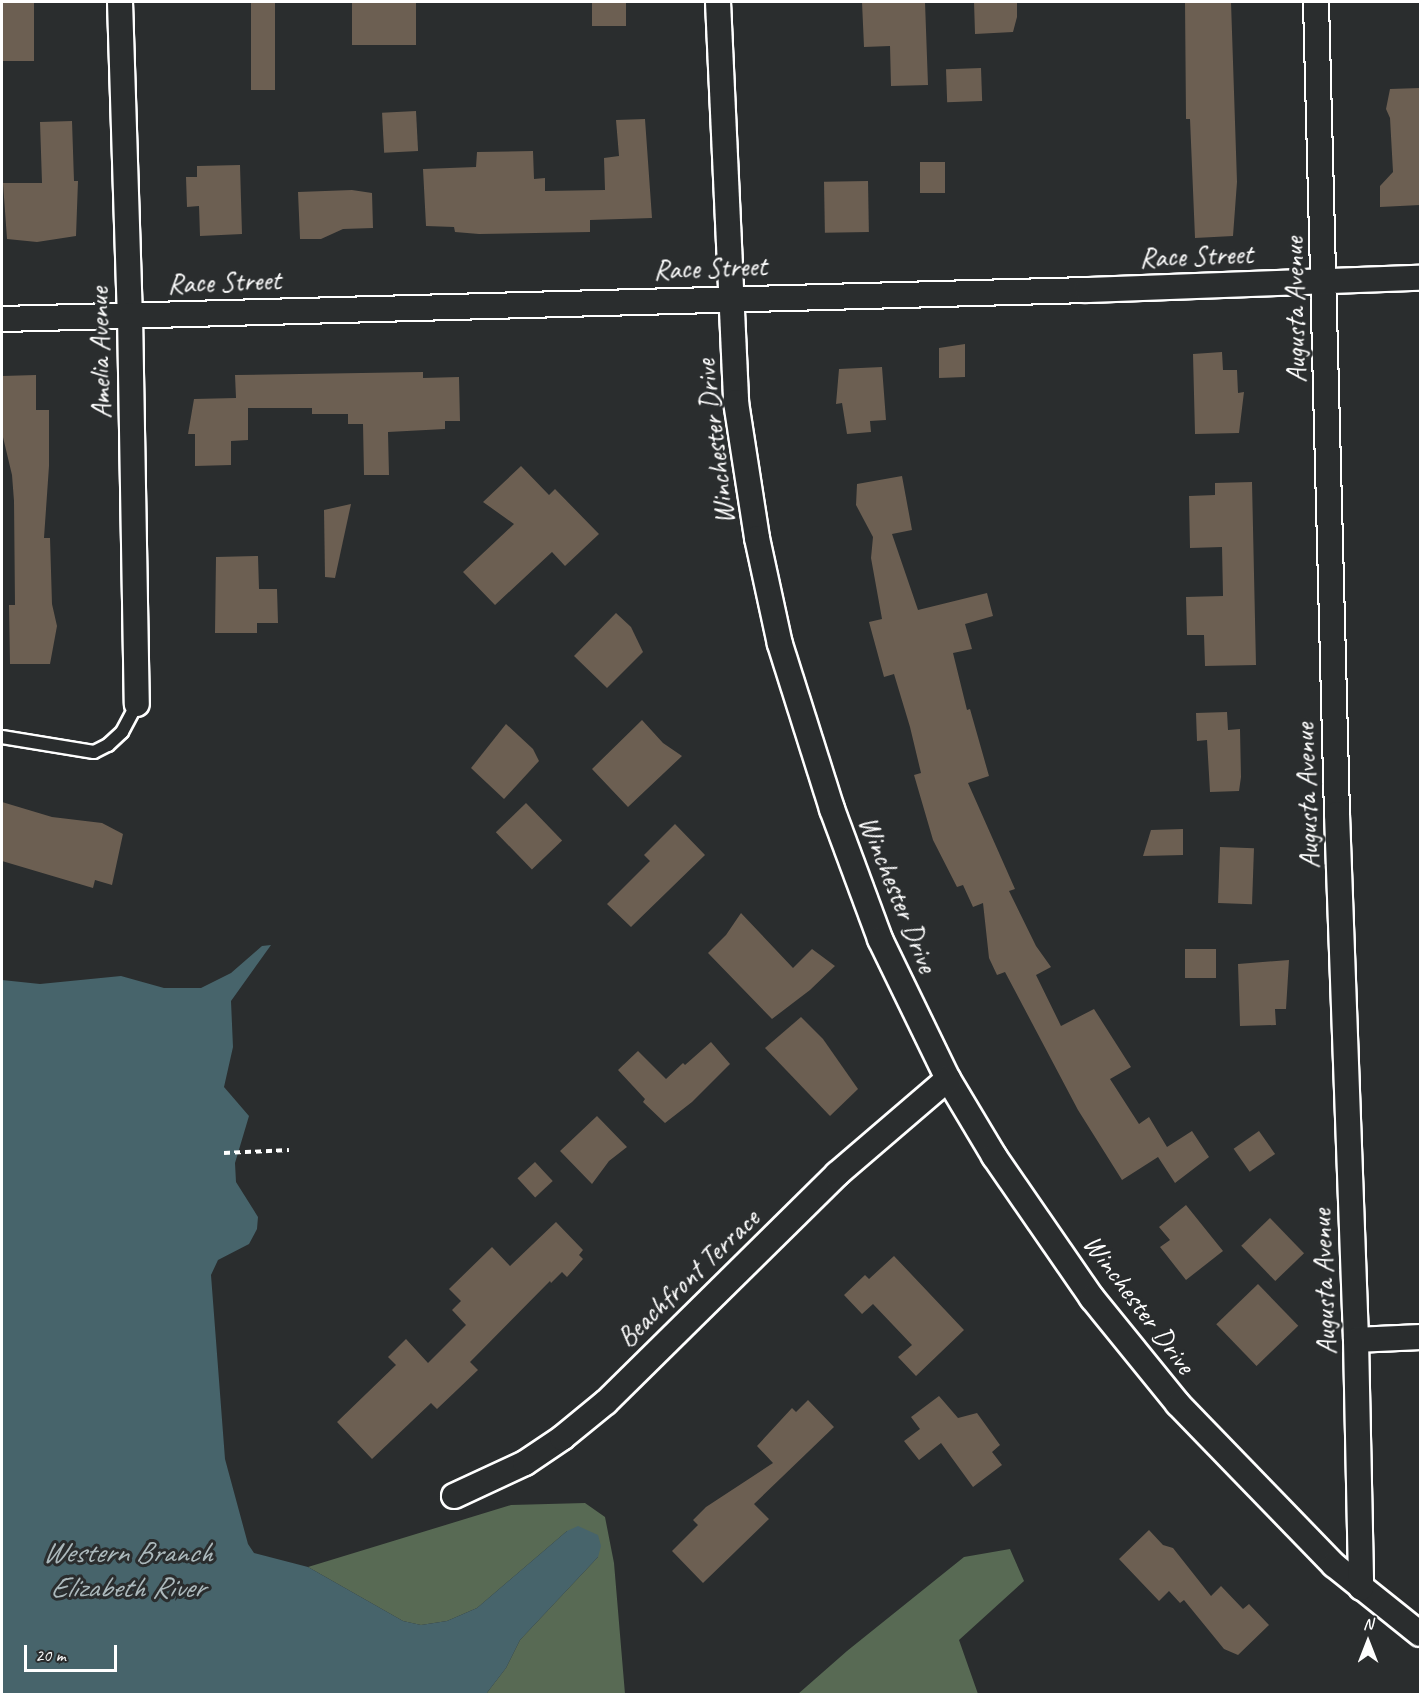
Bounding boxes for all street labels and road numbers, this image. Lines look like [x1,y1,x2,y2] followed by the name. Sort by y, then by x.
[1139,237,1253,275] street label: Race Street
[1277,237,1313,383] street label: Augusta Avenue
[653,249,767,287] street label: Race Street
[167,263,281,301] street label: Race Street
[82,287,118,419] street label: Amelia Avenue
[688,358,742,526] street label: Winchester Drive
[1288,723,1326,869] street label: Augusta Avenue
[851,811,945,977] street label: Winchester Drive
[610,1202,766,1354] street label: Beachfront Terrace
[1305,1209,1343,1355] street label: Augusta Avenue
[1076,1228,1202,1380] street label: Winchester Drive

